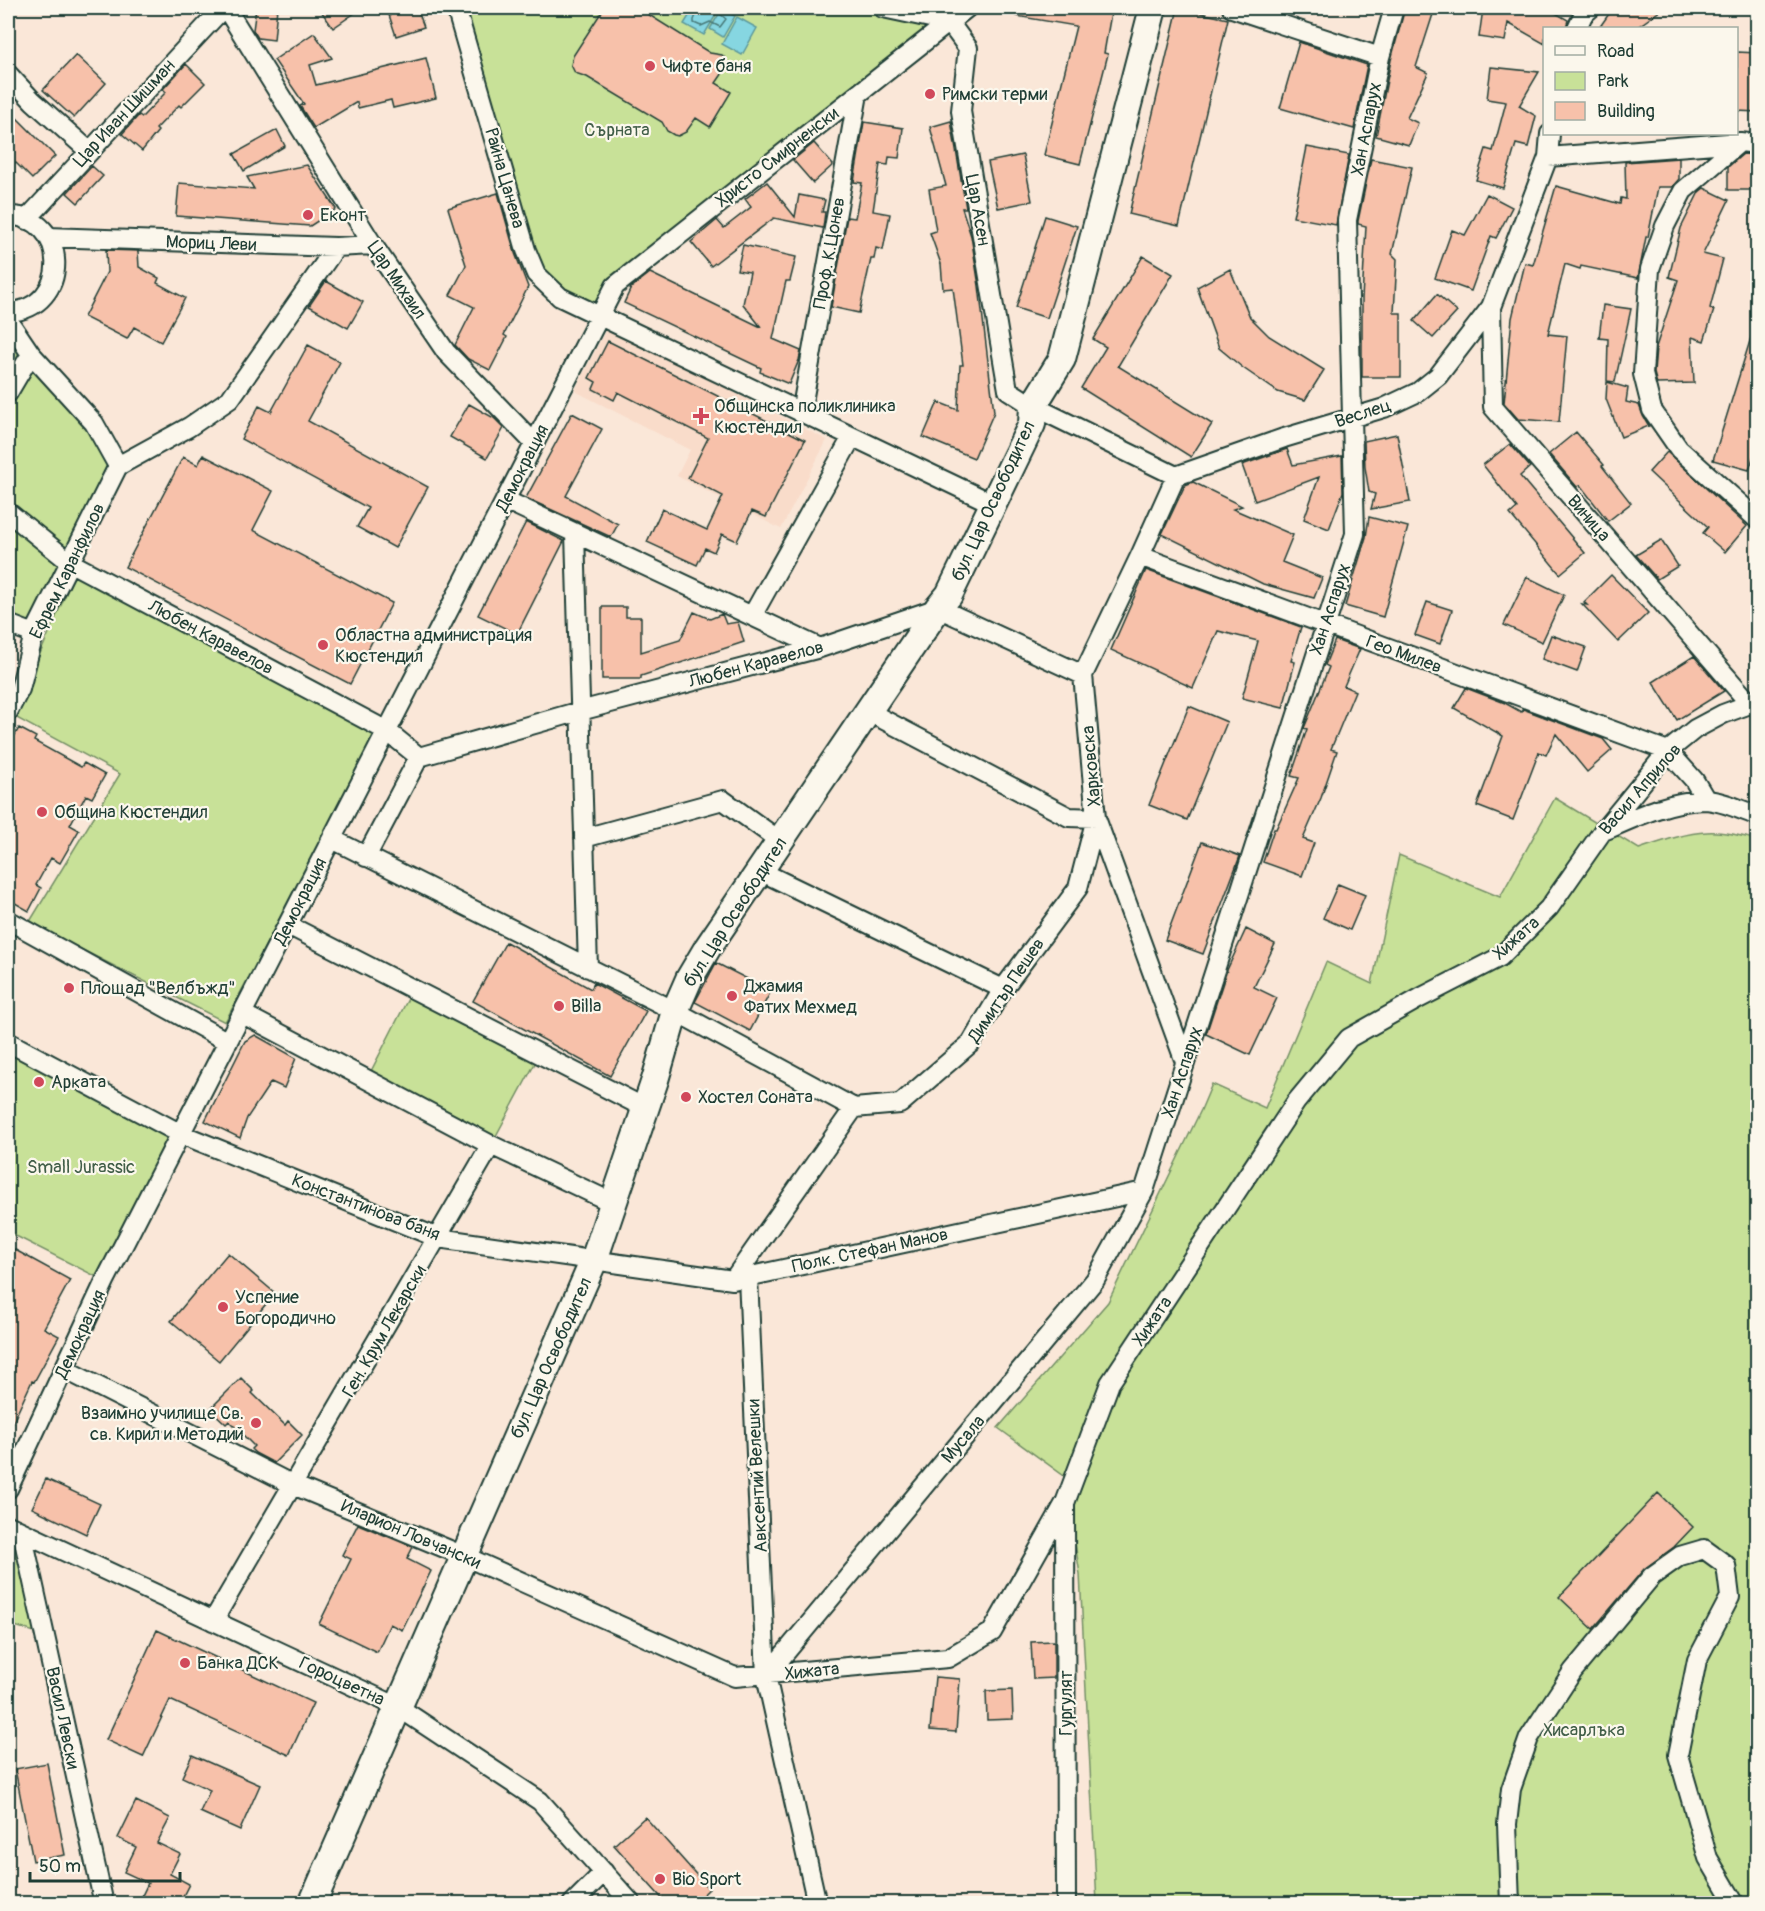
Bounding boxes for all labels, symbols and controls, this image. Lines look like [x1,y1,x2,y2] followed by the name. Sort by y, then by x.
[1543,27,1738,135] legend
[1597,40,1634,63] text: Road
[68,55,180,172] street label: Цар Иван Шишман
[662,55,751,78] place label: Чифте баня
[643,59,657,73] marker: Чифте баня
[1597,70,1629,93] text: Park
[1346,81,1387,178] street label: Хан Аспарух
[942,83,1047,106] place label: Римски терми
[923,87,937,101] marker: Римски терми
[1597,100,1655,123] text: Building
[711,102,844,213] street label: Христо Смирненски
[584,119,650,142] park label: Сърната
[479,125,530,231] street label: Райна Цанева
[960,173,995,248] street label: Цар Асен
[808,195,851,311] street label: Проф. К.Цонев
[320,204,366,227] place label: Еконт
[301,208,315,222] marker: Еконт
[165,230,257,257] street label: Мориц Леви
[362,237,431,324] street label: Цар Михаил
[1332,394,1394,433] street label: Веслец
[714,395,896,439] place label: Общинска поликлиника Кюстендил
[692,407,710,425] marker: Общинска поликлиника Кюстендил
[946,417,1041,585] street label: бул. Цар Освободител
[490,421,554,517] street label: Демокрация
[1562,490,1615,547] street label: Виница
[25,499,110,643] street label: Ефрем Каранфилов
[1305,561,1356,658] street label: Хан Аспарух
[143,594,277,680] street label: Любен Kаравелов
[335,624,532,668] place label: Областна администрация Кюстендил
[1363,630,1445,679] street label: Гео Милев
[685,635,826,694] street label: Любен Kаравелов
[316,638,330,652] marker: Областна администрация Кюстендил
[1077,725,1106,807] street label: Харковска
[1594,739,1687,840] street label: Васил Априлов
[54,801,208,824] place label: Община Кюстендил
[35,805,49,819] marker: Община Кюстендил
[678,833,792,992] street label: бул. Цар Освободител
[268,854,332,950] street label: Демокрация
[1488,911,1544,965] street label: Хижата
[962,934,1050,1048] street label: Димитър Пешев
[743,975,857,1019] place label: Джамия Фатих Мехмед
[81,977,236,1000] place label: Площад "Велбъжд"
[62,981,76,995] marker: Площад "Велбъжд"
[725,989,739,1003] marker: Джамия Фатих Мехмед
[571,995,601,1018] place label: Billa
[552,999,566,1013] marker: Billa
[1157,1024,1208,1121] street label: Хан Аспарух
[51,1071,106,1094] place label: Арката
[32,1075,46,1089] marker: Арката
[698,1086,813,1109] place label: Хостел Соната
[679,1090,693,1104] marker: Хостел Соната
[27,1156,135,1179] park label: Small Jurassic
[288,1169,443,1246] street label: Константинова баня
[790,1223,950,1278] street label: Полк. Стефан Манов
[337,1261,432,1401] street label: Ген. Крум Лекарски
[506,1274,597,1442] street label: бул. Цар Освободител
[50,1286,111,1383] street label: Демокрация
[235,1286,336,1330] place label: Успение Богородично
[1128,1292,1177,1350] street label: Хижата
[216,1300,230,1314] marker: Успение Богородично
[742,1399,773,1553] street label: Авксентий Велешки
[81,1402,244,1446] place label: Взаимно училище Св. св. Кирил и Методий
[937,1410,990,1468] street label: Мусала
[249,1416,263,1430] marker: Взаимно училище Св. св. Кирил и Методий
[337,1495,484,1574] street label: Иларион Ловчански
[197,1652,279,1675] place label: Банка ДСК
[295,1652,388,1711] street label: Гороцветна
[178,1656,192,1670] marker: Банка ДСК
[784,1657,841,1686] street label: Хижата
[40,1665,85,1771] street label: Васил Левски
[1055,1670,1078,1736] street label: Гургулят
[1543,1719,1625,1742] park label: Хисарлъка
[30,1845,180,1883] scale bar
[39,1855,81,1878] text: 50 m
[672,1868,742,1891] place label: Bio Sport
[653,1872,667,1886] marker: Bio Sport

